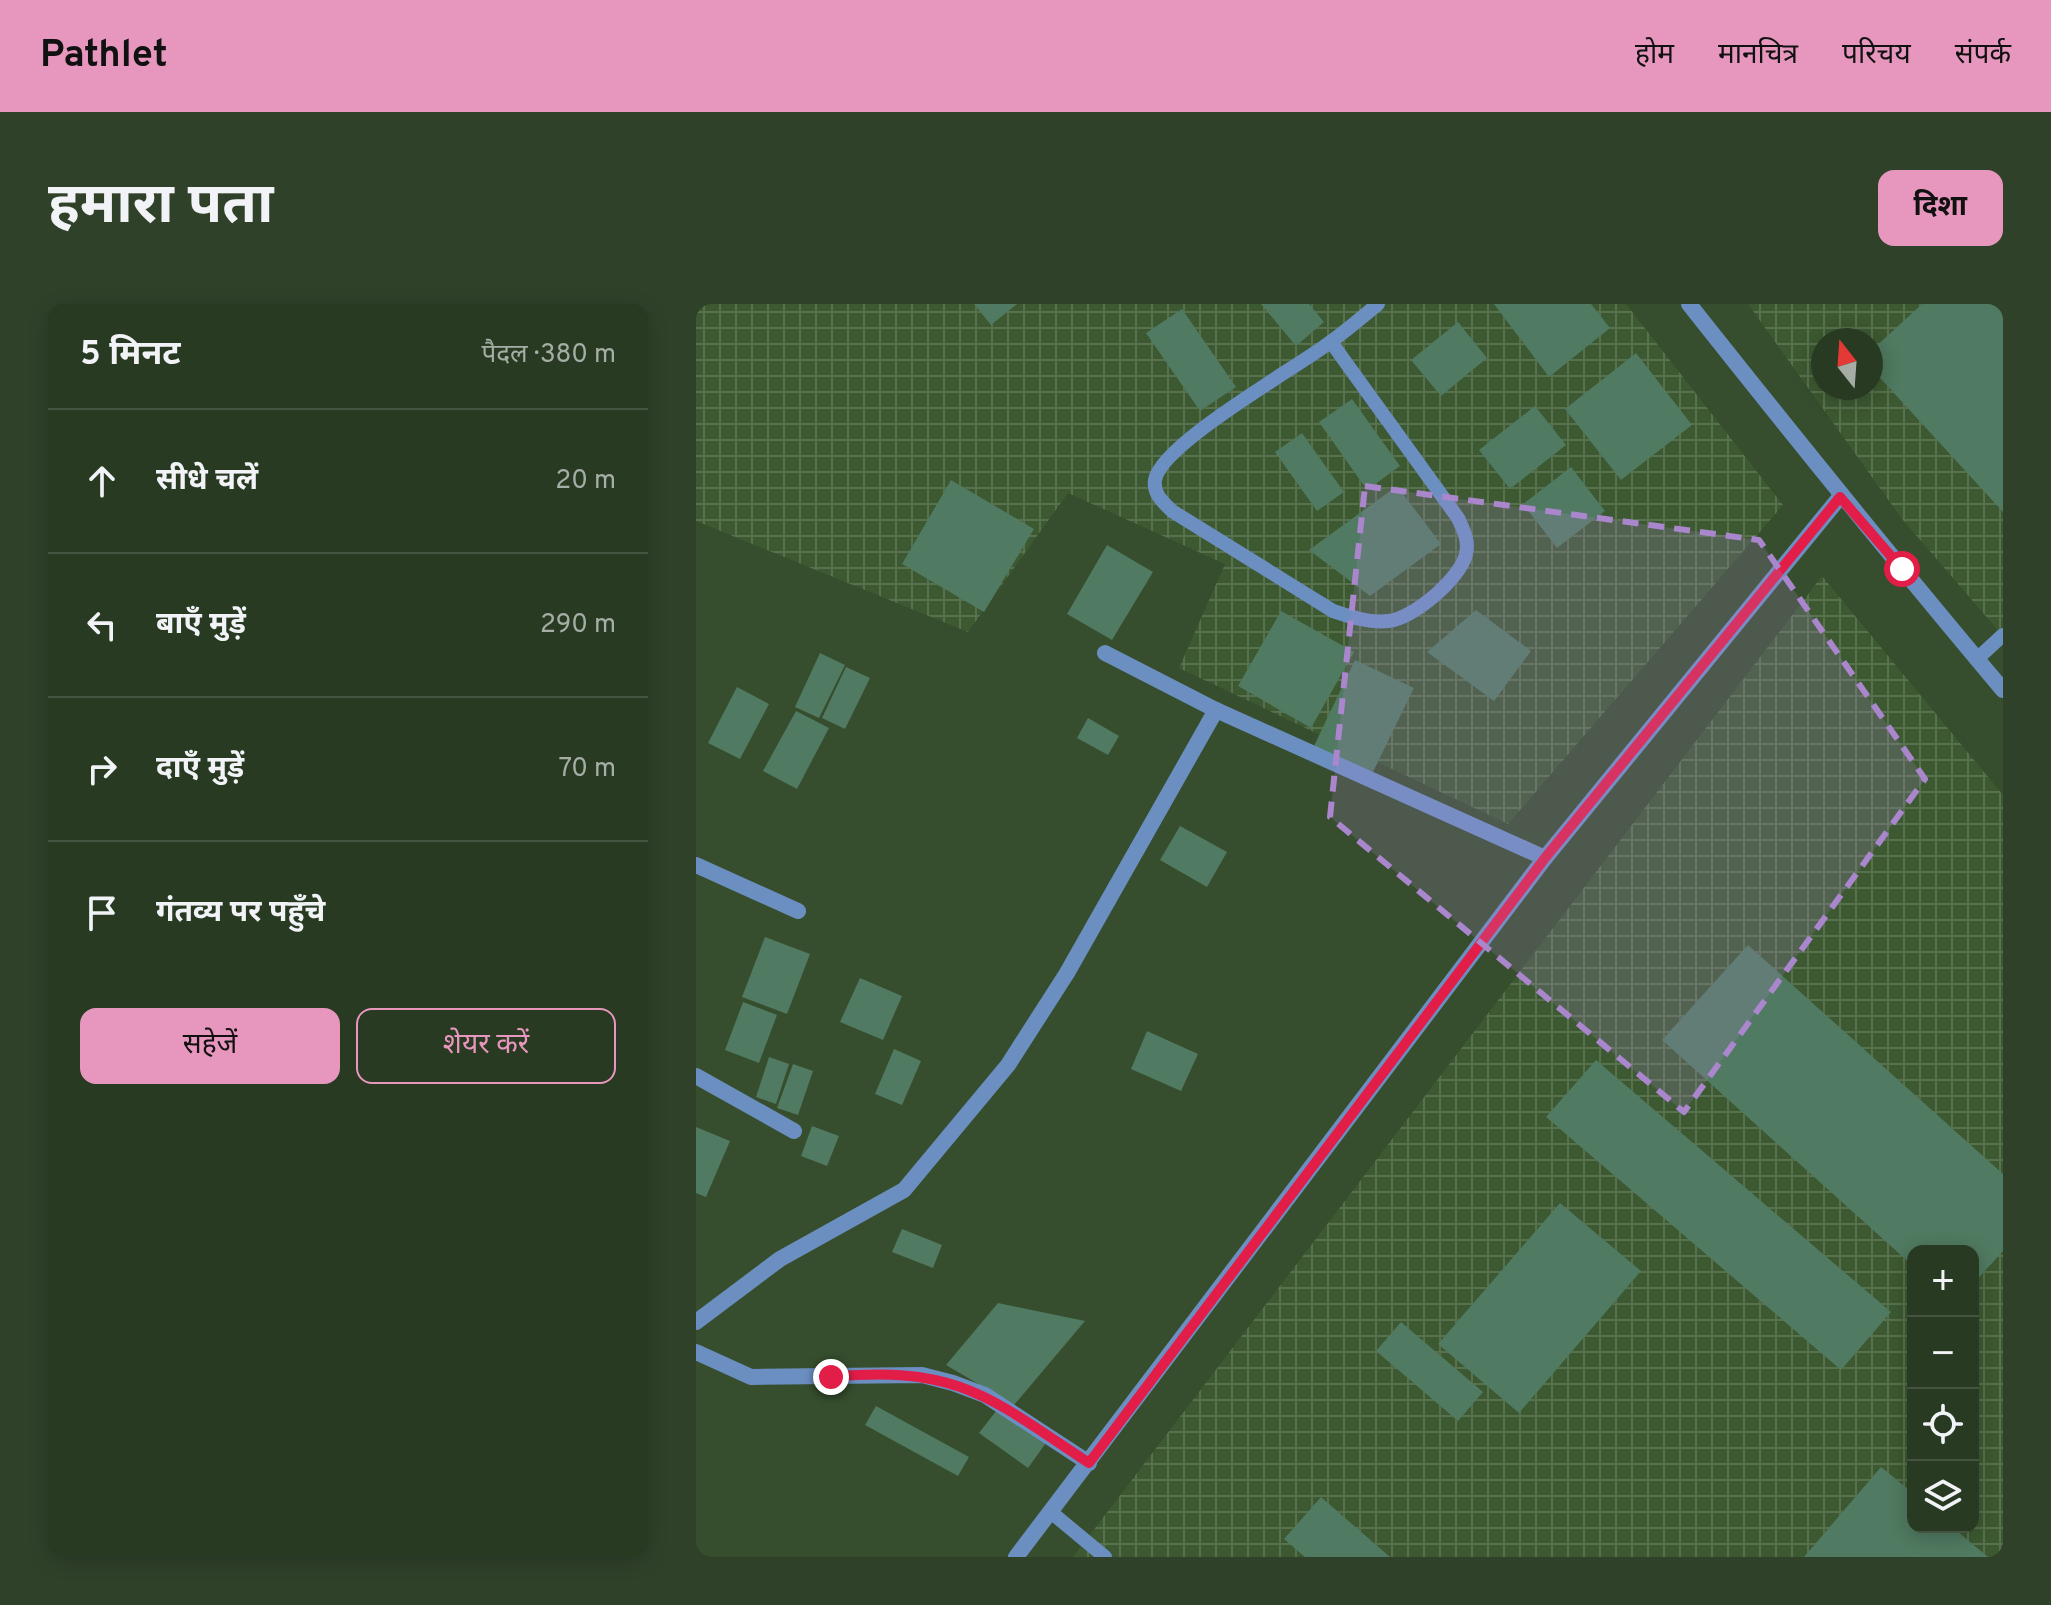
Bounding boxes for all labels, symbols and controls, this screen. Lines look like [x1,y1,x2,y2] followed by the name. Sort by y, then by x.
[40,32,168,81] text: Pathlet
[1635,38,1674,74] text: होम
[1718,38,1798,74] text: मानचित्र
[1842,38,1911,74] text: परिचय
[1955,38,2011,74] text: संपर्क
[1878,170,2003,246] button: दिशा
[48,173,273,243] text: हमारा पता
[1811,328,1883,400] north arrow
[80,334,181,377] text: 5 मिनट
[481,339,616,372] text: पैदल · 380 m
[80,459,124,503] icon: ahead
[156,463,258,500] text: सीधे चलें
[555,465,616,498] text: 20 m
[1884,551,1920,587] route start
[80,603,124,647] icon: left
[156,607,246,644] text: बाएँ मुड़ें
[540,609,616,642] text: 290 m
[80,747,124,791] icon: right
[156,751,244,788] text: दाएँ मुड़ें
[558,753,616,786] text: 70 m
[80,891,124,935] icon: arrive
[156,895,325,932] text: गंतव्य पर पहुँचे
[80,1008,340,1084] button: सहेजें
[356,1008,616,1084] button: शेयर करें
[1907,1245,1979,1533] map controls
[1907,1245,1979,1317] button: +
[1907,1317,1979,1389] button: −
[813,1359,849,1395] route end
[1907,1389,1979,1461] button: locate
[1907,1461,1979,1533] button: layers

